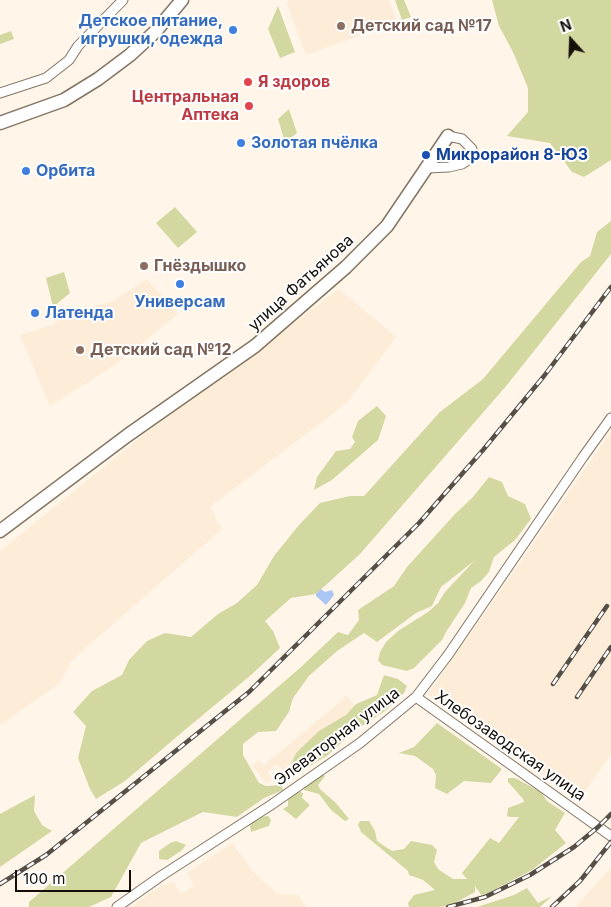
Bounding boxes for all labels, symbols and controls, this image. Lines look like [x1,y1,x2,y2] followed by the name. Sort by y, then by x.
[78,11,223,49] place label: Детское питание, игрушки, одежда
[546,15,596,65] north arrow
[351,16,492,36] place label: Детский сад №17
[558,16,574,35] text: N
[335,20,347,32] marker: Детский сад №17
[227,24,239,36] marker: Детское питание, игрушки, одежда
[258,72,330,92] place label: Я здоров
[242,76,254,88] marker: Я здоров
[132,87,239,125] place label: Центральная Аптека
[243,100,255,112] marker: Центральная Аптека
[251,133,378,153] place label: Золотая пчёлка
[235,137,247,149] marker: Золотая пчёлка
[436,145,588,165] place label: Микрорайон 8-ЮЗ
[420,149,432,161] marker: Микрорайон 8-ЮЗ
[36,161,95,181] place label: Орбита
[20,165,32,177] marker: Орбита
[244,231,358,335] street label: улица Фатьянова
[154,256,246,276] place label: Гнёздышко
[138,260,150,272] marker: Гнёздышко
[174,278,186,290] marker: Универсам
[134,292,226,312] place label: Универсам
[45,303,114,323] place label: Латенда
[29,307,41,319] marker: Латенда
[90,340,232,360] place label: Детский сад №12
[74,344,86,356] marker: Детский сад №12
[270,684,404,790] street label: Элеваторная улица
[431,687,589,805] street label: Хлебозаводская улица
[18,860,134,892] scale bar
[23,869,65,888] text: 100 m

